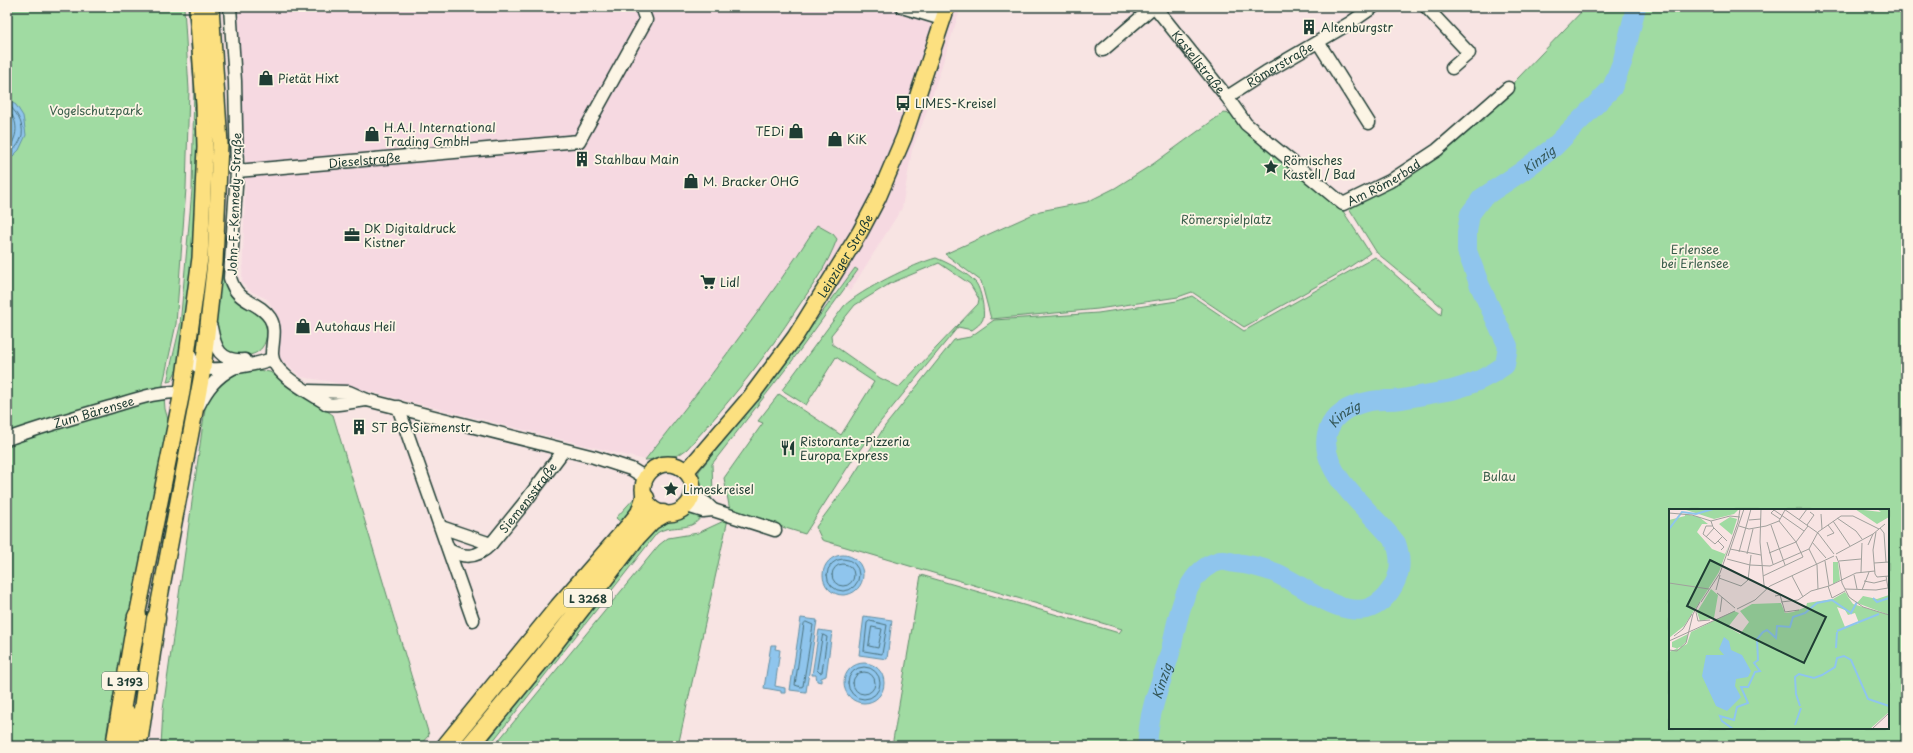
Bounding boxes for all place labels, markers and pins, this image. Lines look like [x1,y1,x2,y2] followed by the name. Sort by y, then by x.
[1300,18,1318,36] building icon: Altenburgstr
[1321,18,1393,36] place label: Altenburgstr
[257,69,275,87] shop icon: Pietät Hixt
[278,69,339,87] place label: Pietät Hixt
[894,94,912,112] bus stop icon: LIMES-Kreisel
[915,94,996,112] place label: LIMES-Kreisel
[384,118,496,150] place label: H.A.I. International Trading GmbH
[755,122,784,140] place label: TEDi
[787,122,805,140] shop icon: TEDi
[363,125,381,143] shop icon: H.A.I. International Trading GmbH
[826,130,844,148] shop icon: KiK
[847,130,867,148] place label: KiK
[573,150,591,168] building icon: Stahlbau Main
[594,150,679,168] place label: Stahlbau Main
[1283,151,1355,183] place label: Römisches Kastell / Bad
[1262,158,1280,176] place icon: Römisches Kastell / Bad
[682,172,700,190] shop icon: M. Bracker OHG
[703,172,799,190] place label: M. Bracker OHG
[364,219,456,251] place label: DK Digitaldruck Kistner
[343,226,361,244] office icon: DK Digitaldruck Kistner
[699,273,717,291] supermarket icon: Lidl
[720,273,740,291] place label: Lidl
[294,317,312,335] shop icon: Autohaus Heil
[315,317,396,335] place label: Autohaus Heil
[350,418,368,436] building icon: ST BG Siemenstr.
[371,418,473,436] place label: ST BG Siemenstr.
[800,432,910,464] place label: Ristorante-Pizzeria Europa Express
[779,439,797,457] restaurant icon: Ristorante-Pizzeria Europa Express
[662,480,680,498] place icon: Limeskreisel
[683,480,754,498] place label: Limeskreisel

